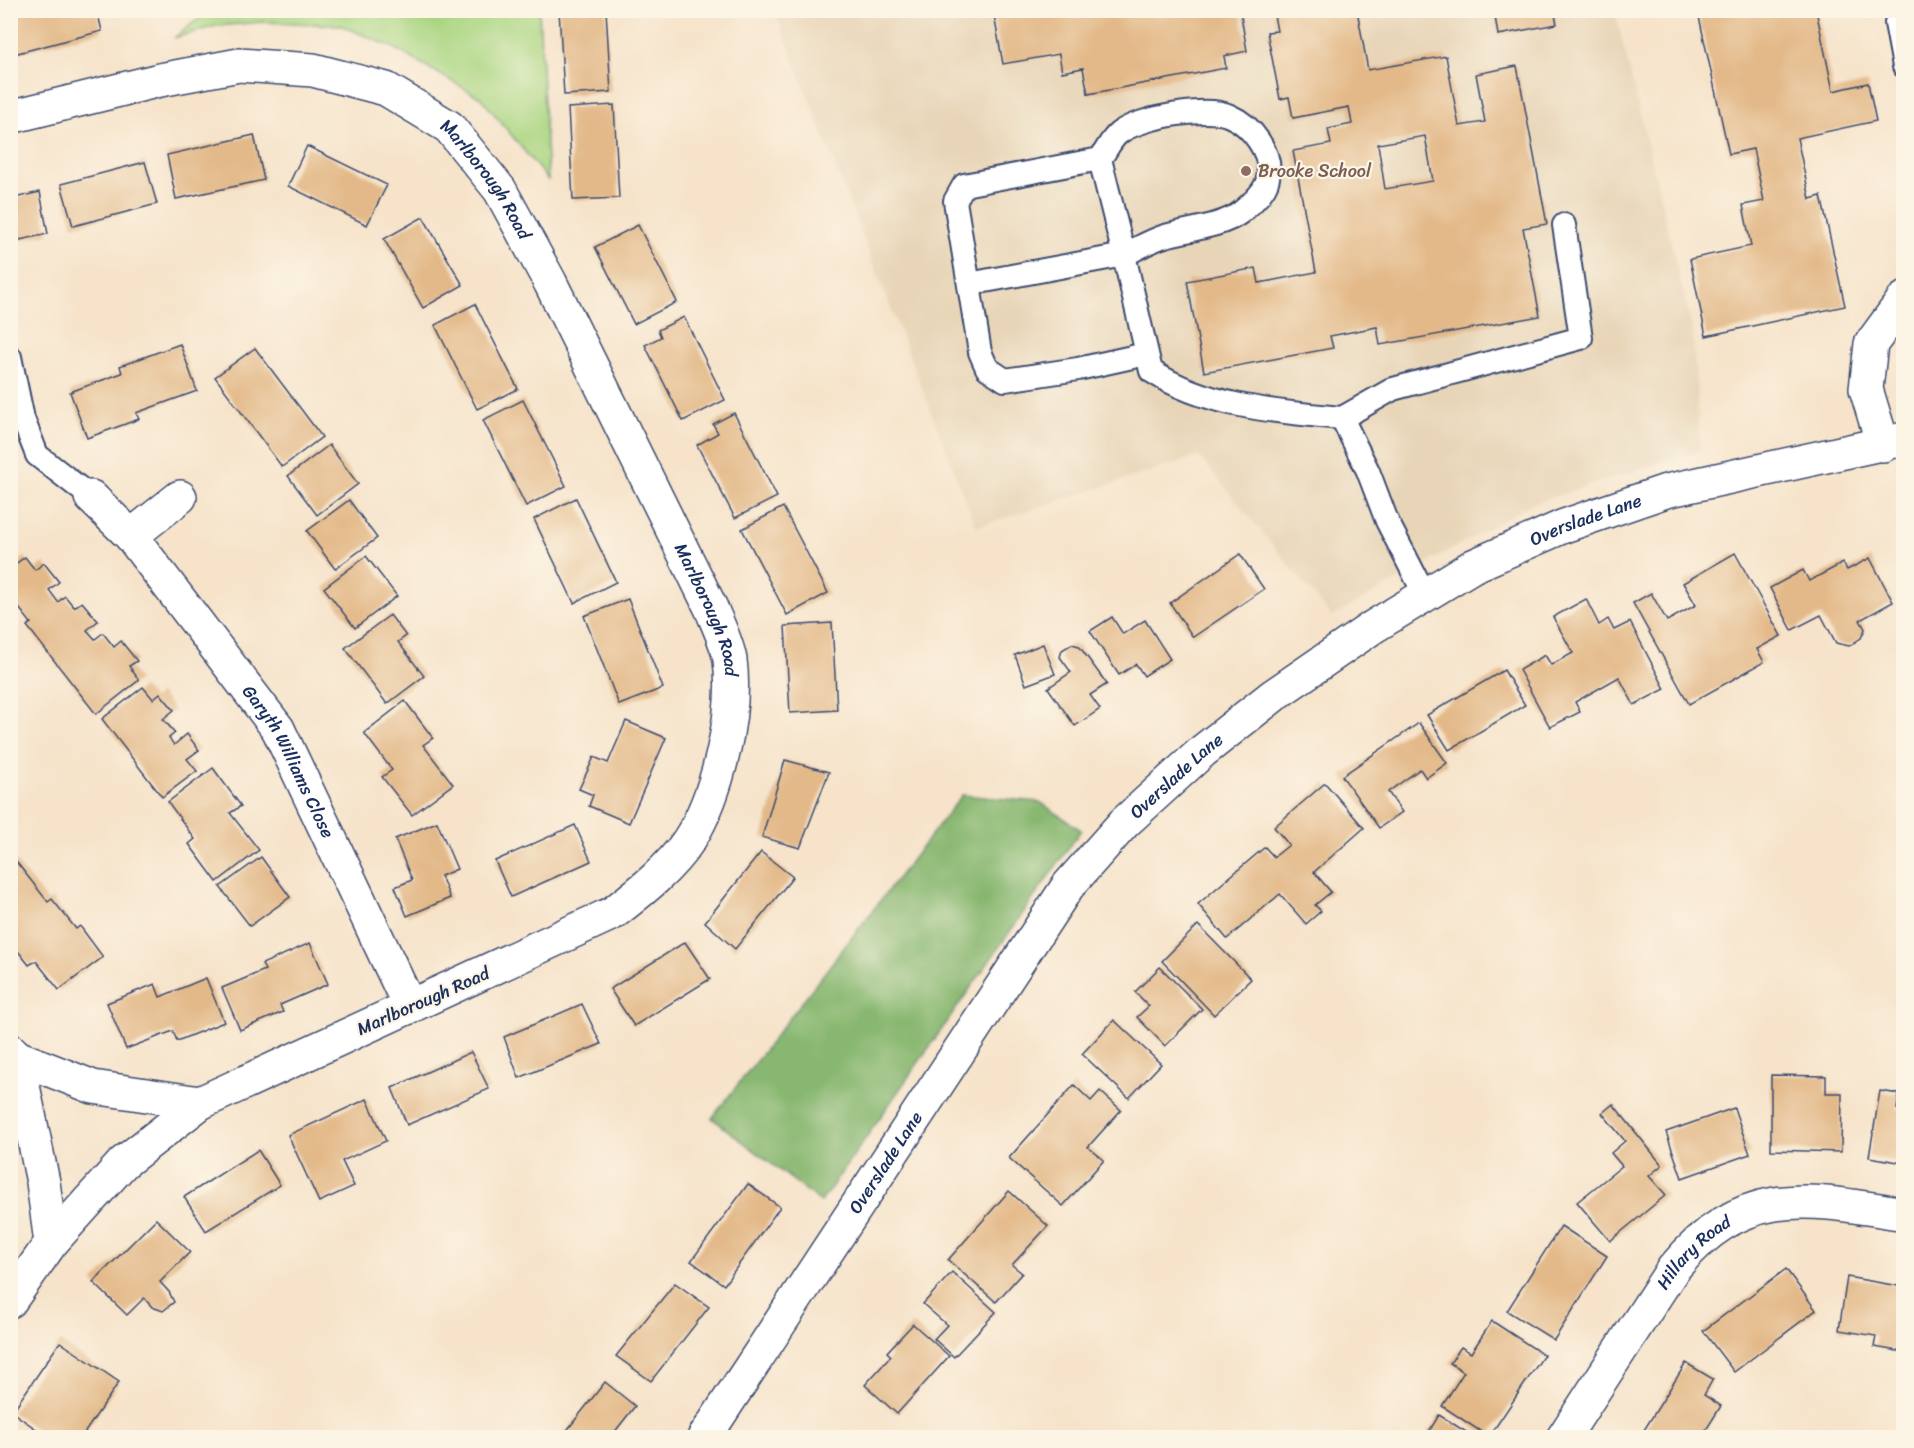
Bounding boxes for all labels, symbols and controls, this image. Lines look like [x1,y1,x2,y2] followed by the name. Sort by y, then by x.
[434,109,541,247] street label: Marlborough Road
[1258,155,1372,187] place label: Brooke School
[1239,164,1253,178] marker: Brooke School
[1524,484,1646,555] street label: Overslade Lane
[665,537,747,679] street label: Marlborough Road
[234,678,344,844] street label: Garyth Williams Close
[1122,725,1230,827] street label: Overslade Lane
[351,957,496,1045] street label: Marlborough Road
[840,1105,931,1220] street label: Overslade Lane
[1648,1205,1739,1296] street label: Hillary Road

